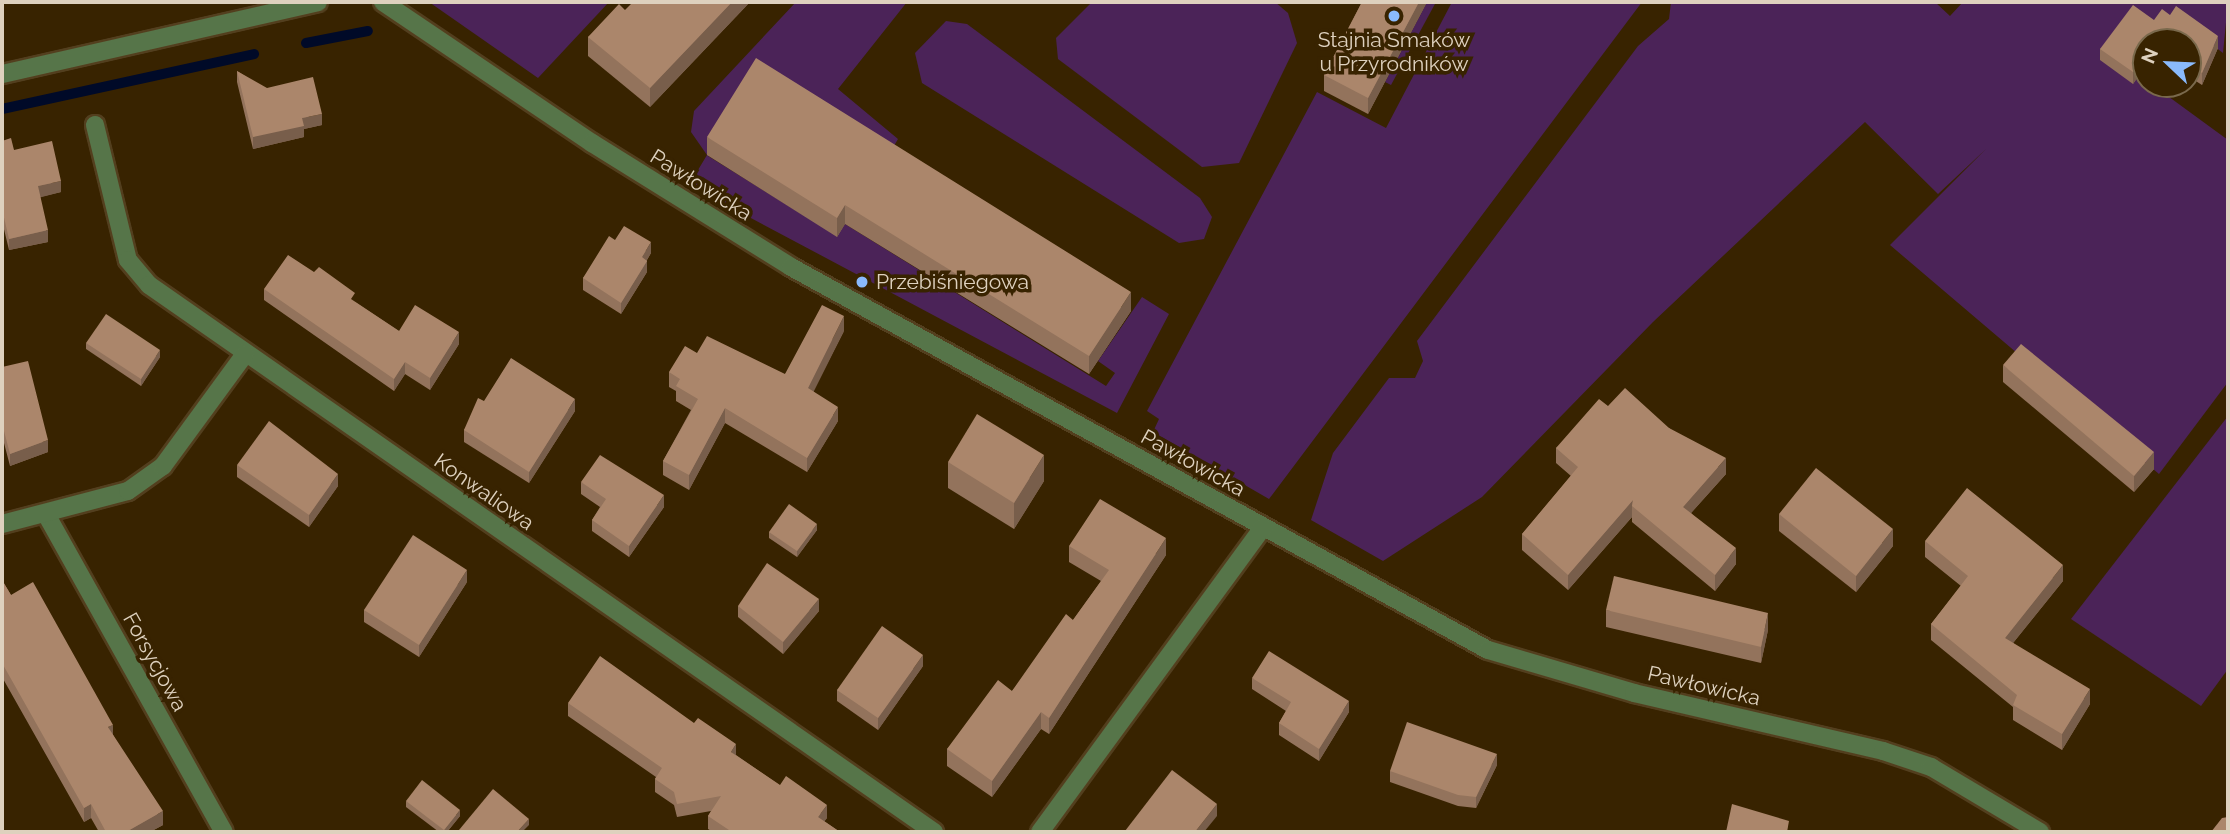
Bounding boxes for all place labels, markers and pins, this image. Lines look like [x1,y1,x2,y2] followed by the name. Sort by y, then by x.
[1386,8,1402,24] marker: Stajnia Smaków u Przyrodników
[1318,27,1470,77] place label: Stajnia Smaków u Przyrodników
[876,269,1029,295] place label: Przebiśniegowa
[854,274,870,290] marker: Przebiśniegowa

